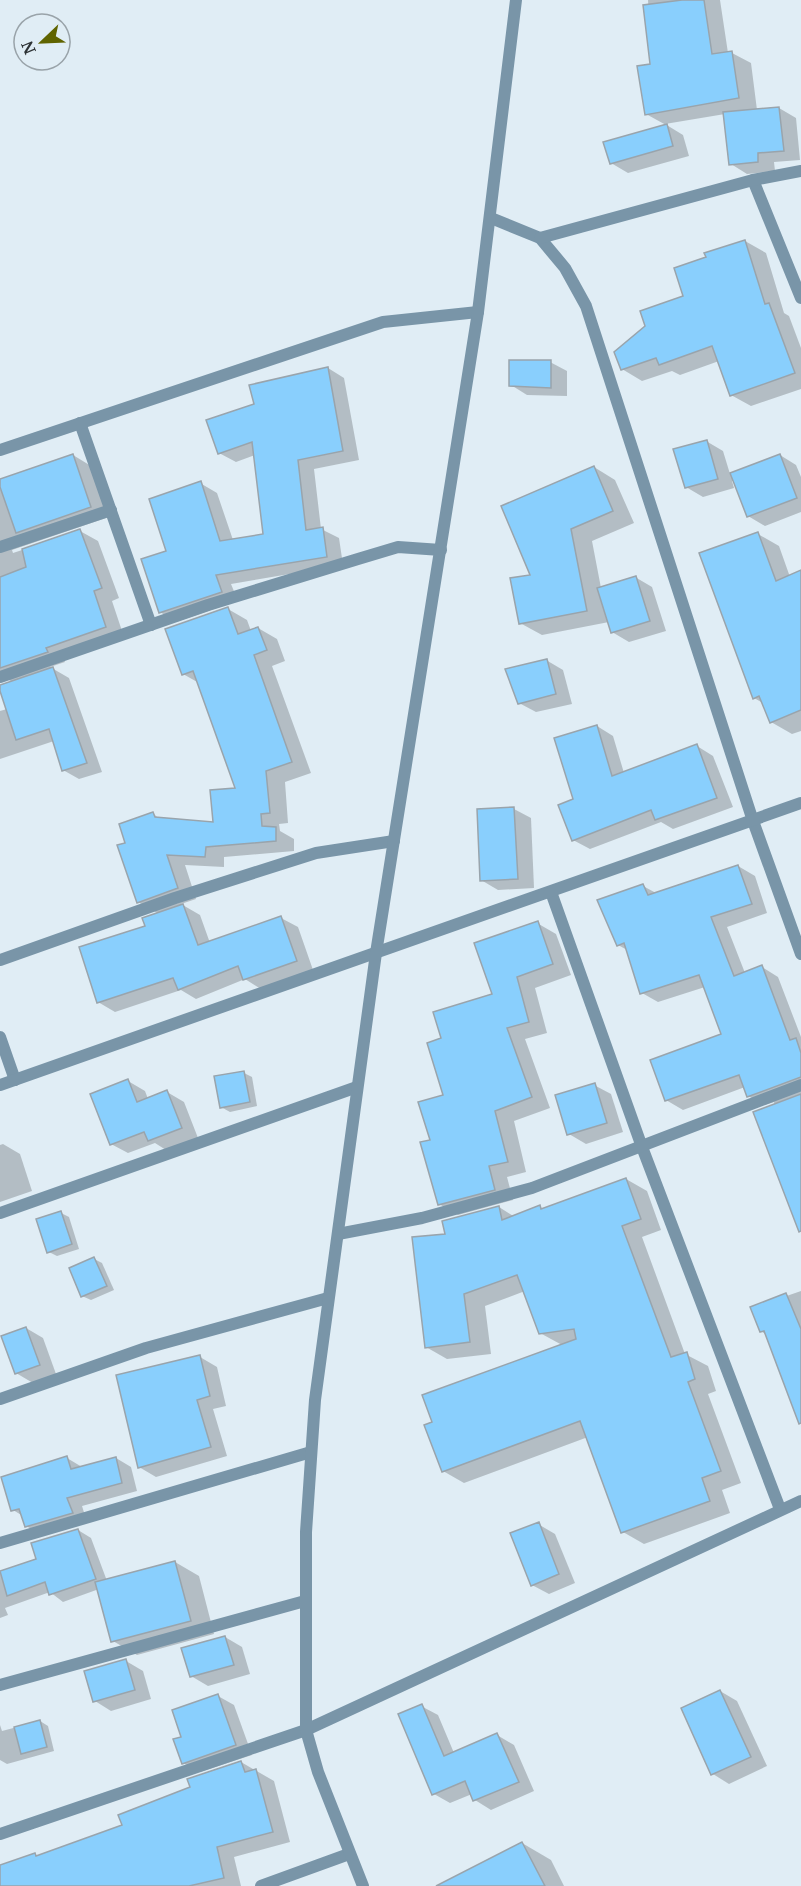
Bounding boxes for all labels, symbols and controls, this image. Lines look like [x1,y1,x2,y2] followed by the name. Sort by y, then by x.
[12,12,72,72] north arrow
[15,37,41,58] text: N

